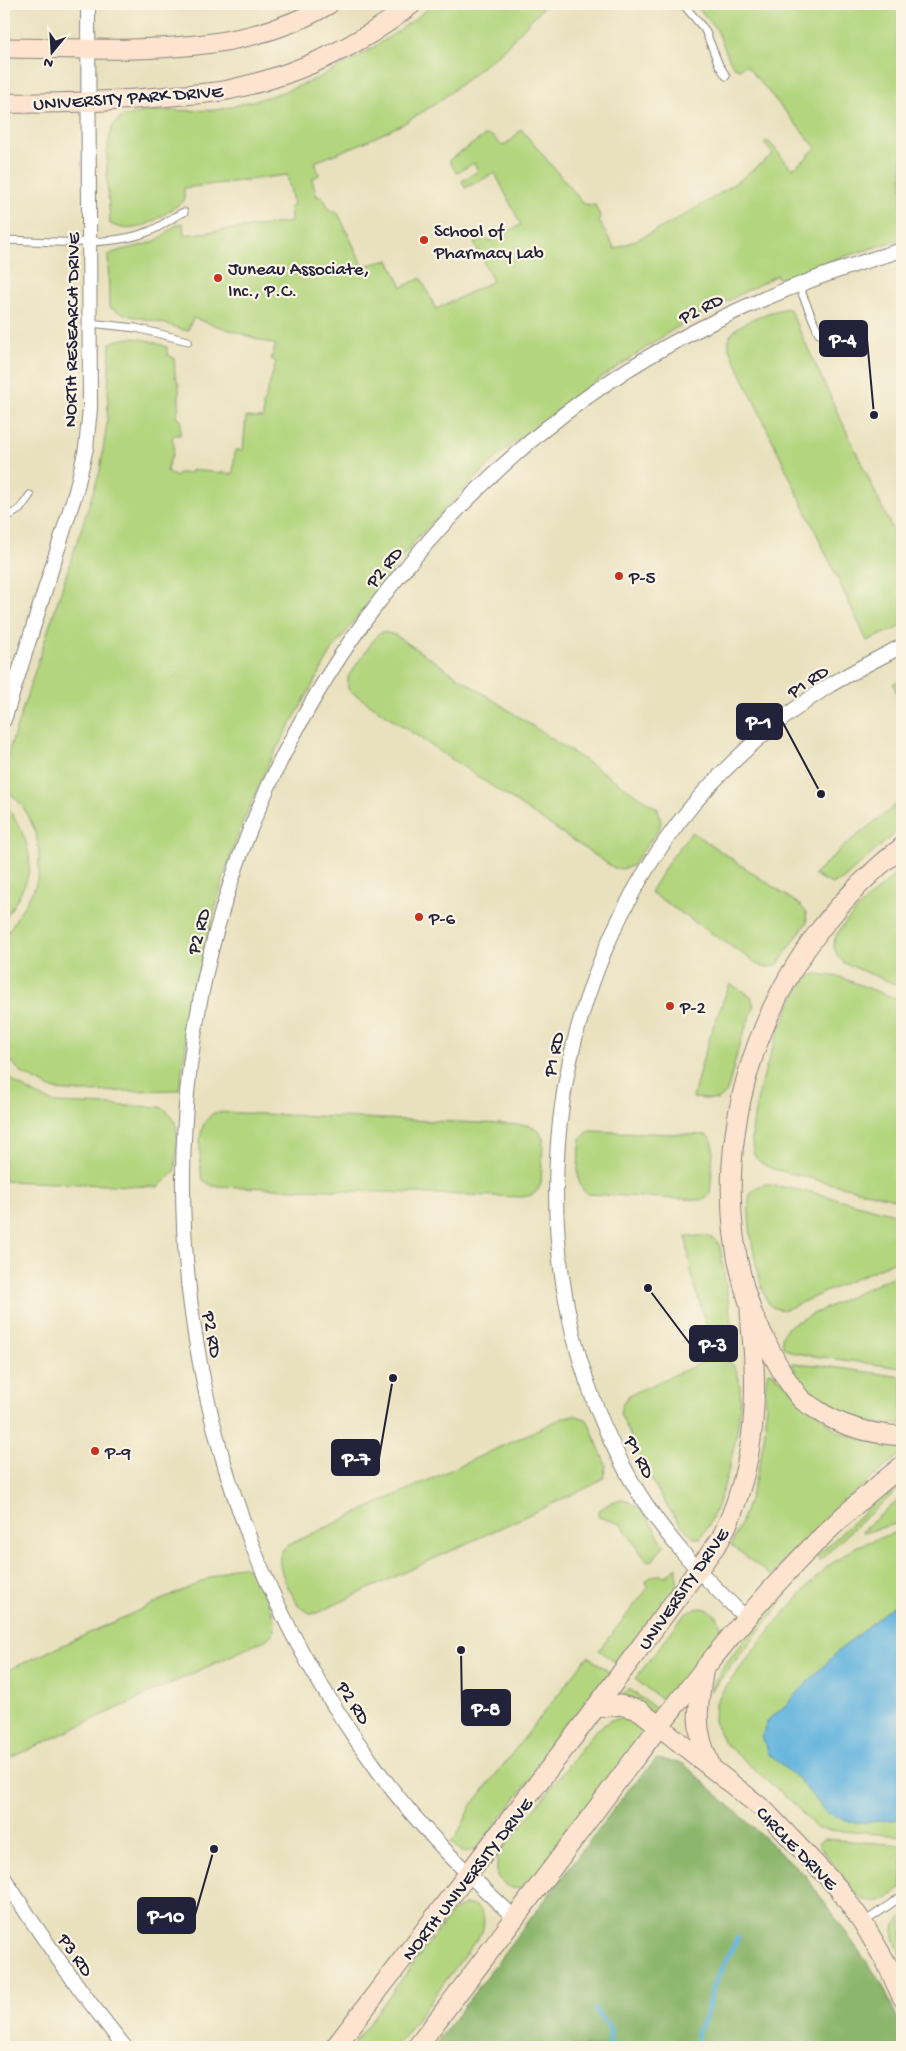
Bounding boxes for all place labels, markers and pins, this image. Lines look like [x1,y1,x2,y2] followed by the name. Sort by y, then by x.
[433,221,544,266] place label: School of Pharmacy Lab
[418,234,430,246] marker: School of Pharmacy Lab
[228,259,370,304] place label: Juneau Associate, Inc., P.C.
[212,272,224,284] marker: Juneau Associate, Inc., P.C.
[820,321,867,356] callout: P-4
[628,568,655,591] place label: P-5
[613,570,625,582] marker: P-5
[737,704,782,739] callout: P-1
[428,909,455,932] place label: P-6
[413,911,425,923] marker: P-6
[679,998,706,1021] place label: P-2
[664,1000,676,1012] marker: P-2
[690,1326,737,1361] callout: P-3
[332,1440,379,1475] callout: P-7
[104,1443,131,1466] place label: P-9
[89,1445,101,1457] marker: P-9
[462,1690,510,1725] callout: P-8
[138,1898,195,1933] callout: P-10

